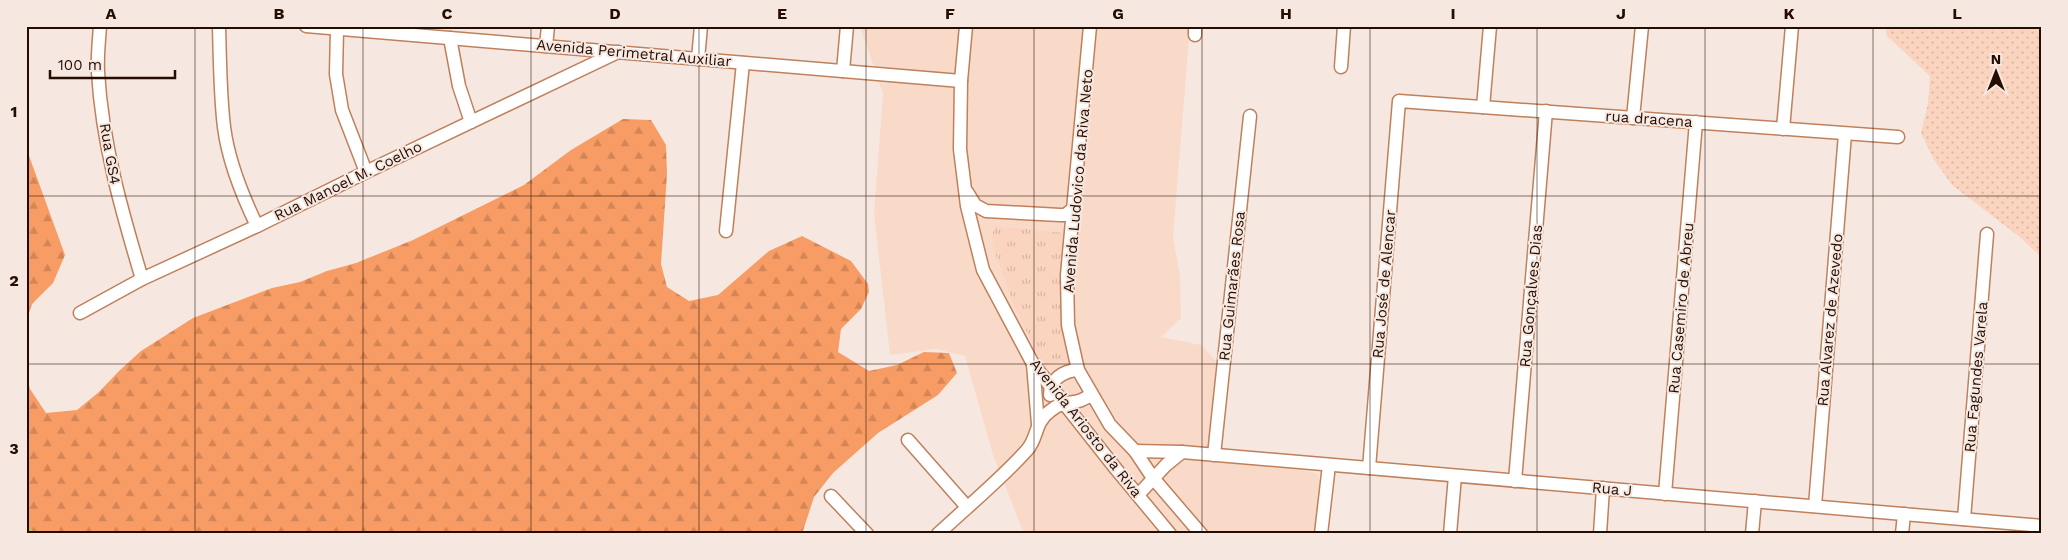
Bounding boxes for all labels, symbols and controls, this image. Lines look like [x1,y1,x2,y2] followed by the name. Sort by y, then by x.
[106,4,117,23] text: A
[274,4,285,23] text: B
[442,4,453,23] text: C
[609,4,621,23] text: D
[777,4,787,23] text: E
[945,4,955,23] text: F
[1112,4,1124,23] text: G
[1280,4,1292,23] text: H
[1450,4,1456,23] text: I
[1616,4,1626,23] text: J
[1783,4,1795,23] text: K
[1952,4,1962,23] text: L
[536,36,732,70] street label: Avenida Perimetral Auxiliar
[50,48,175,80] scale bar
[1970,48,2020,98] north arrow
[1991,51,2001,67] text: N
[58,56,102,74] text: 100 m
[1059,68,1097,294] street label: Avenida Ludovico da Riva Neto
[11,102,17,121] text: 1
[1605,107,1694,131] street label: rua dracena
[96,122,124,186] street label: Rua GS4
[271,137,425,225] street label: Rua Manoel M. Coelho
[1369,209,1399,359] street label: Rua José de Alencar
[1215,210,1249,362] street label: Rua Guimarães Rosa
[1665,222,1697,394] street label: Rua Casemiro de Abreu
[1516,224,1546,368] street label: Rua Gonçalves Dias
[1813,233,1847,407] street label: Rua Alvarez de Azevedo
[9,271,19,290] text: 2
[1960,300,1992,453] street label: Rua Fagundes Varela
[1026,355,1146,501] street label: Avenida Ariosto da Riva
[9,439,19,458] text: 3
[1591,478,1633,500] street label: Rua J

